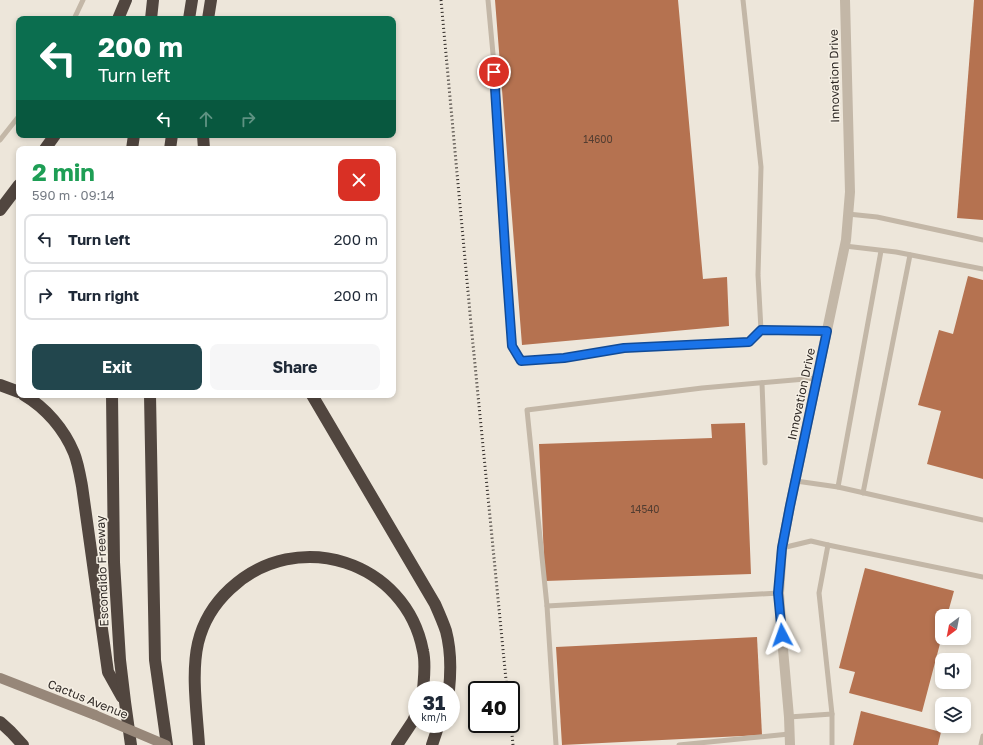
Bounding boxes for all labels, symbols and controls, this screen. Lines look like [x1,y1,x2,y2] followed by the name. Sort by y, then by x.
[826,29,842,123] street label: Innovation Drive
[98,30,183,63] text: 200 m
[32,32,84,84] icon: left
[477,55,511,89] pin
[483,61,505,83] icon: arrive
[98,64,171,86] text: Turn left
[153,108,175,130] icon: left
[195,108,217,130] icon: ahead
[237,108,259,130] icon: right
[583,133,613,145] house number: 14600
[32,157,95,186] text: 2 min
[338,159,380,201] button: close
[32,187,115,203] text: 590 m · 09:14
[34,228,56,250] icon: left
[68,230,130,248] text: Turn left
[334,230,378,248] text: 200 m
[34,284,56,306] icon: right
[68,286,139,304] text: Turn right
[334,286,378,304] text: 200 m
[32,344,202,390] button: Exit
[210,344,380,390] button: Share
[784,347,818,441] street label: Innovation Drive
[630,503,660,515] house number: 14540
[93,515,111,627] street label: Escondido Freeway
[935,609,971,645] north arrow
[935,609,971,733] map controls
[761,614,803,656] position arrow
[935,653,971,689] button: sound
[46,676,130,722] street label: Cactus Avenue
[468,681,520,733] speed limit sign: 40
[423,690,445,714] text: 31
[935,697,971,733] button: layers
[421,711,447,723] text: km/h

